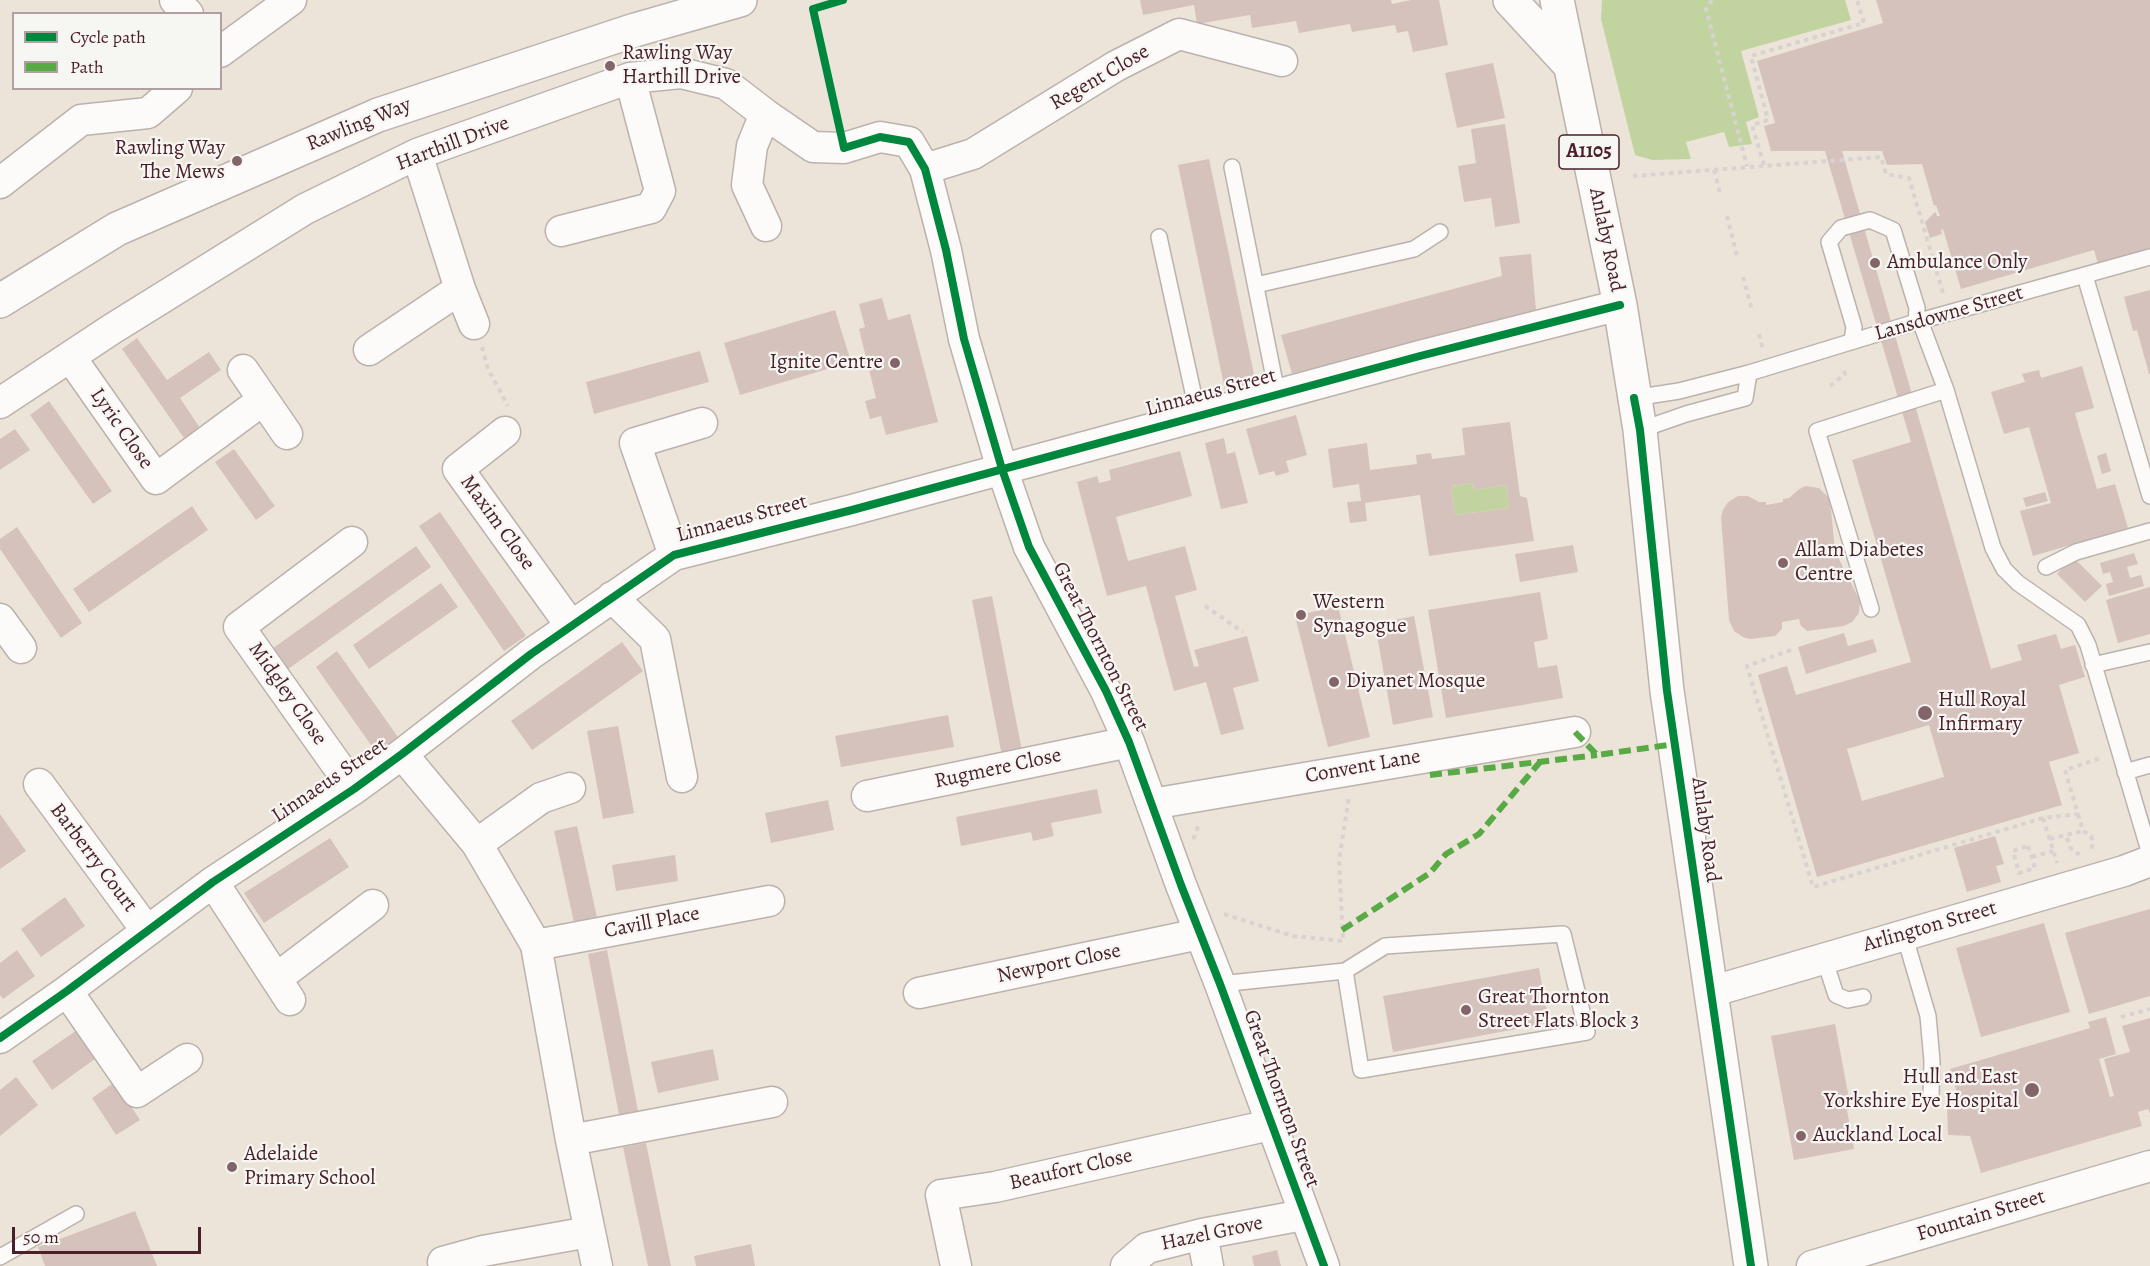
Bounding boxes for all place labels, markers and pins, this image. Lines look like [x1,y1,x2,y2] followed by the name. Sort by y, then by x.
[622,41,741,91] place label: Rawling Way Harthill Drive
[603,59,617,73] marker: Rawling Way Harthill Drive
[115,136,225,186] place label: Rawling Way The Mews
[230,154,244,168] marker: Rawling Way The Mews
[1887,250,2027,276] place label: Ambulance Only
[1868,256,1882,270] marker: Ambulance Only
[770,350,883,376] place label: Ignite Centre
[888,356,902,370] marker: Ignite Centre
[1795,538,1924,588] place label: Allam Diabetes Centre
[1776,556,1790,570] marker: Allam Diabetes Centre
[1313,590,1407,640] place label: Western Synagogue
[1294,608,1308,622] marker: Western Synagogue
[1346,669,1485,695] place label: Diyanet Mosque
[1327,675,1341,689] marker: Diyanet Mosque
[1938,688,2026,738] place label: Hull Royal Infirmary
[1916,704,1934,722] marker: Hull Royal Infirmary
[1478,985,1639,1035] place label: Great Thornton Street Flats Block 3
[1459,1003,1473,1017] marker: Great Thornton Street Flats Block 3
[1824,1065,2018,1115] place label: Hull and East Yorkshire Eye Hospital
[2023,1081,2041,1099] marker: Hull and East Yorkshire Eye Hospital
[1813,1123,1942,1149] place label: Auckland Local
[1794,1129,1808,1143] marker: Auckland Local
[244,1142,375,1192] place label: Adelaide Primary School
[225,1160,239,1174] marker: Adelaide Primary School

